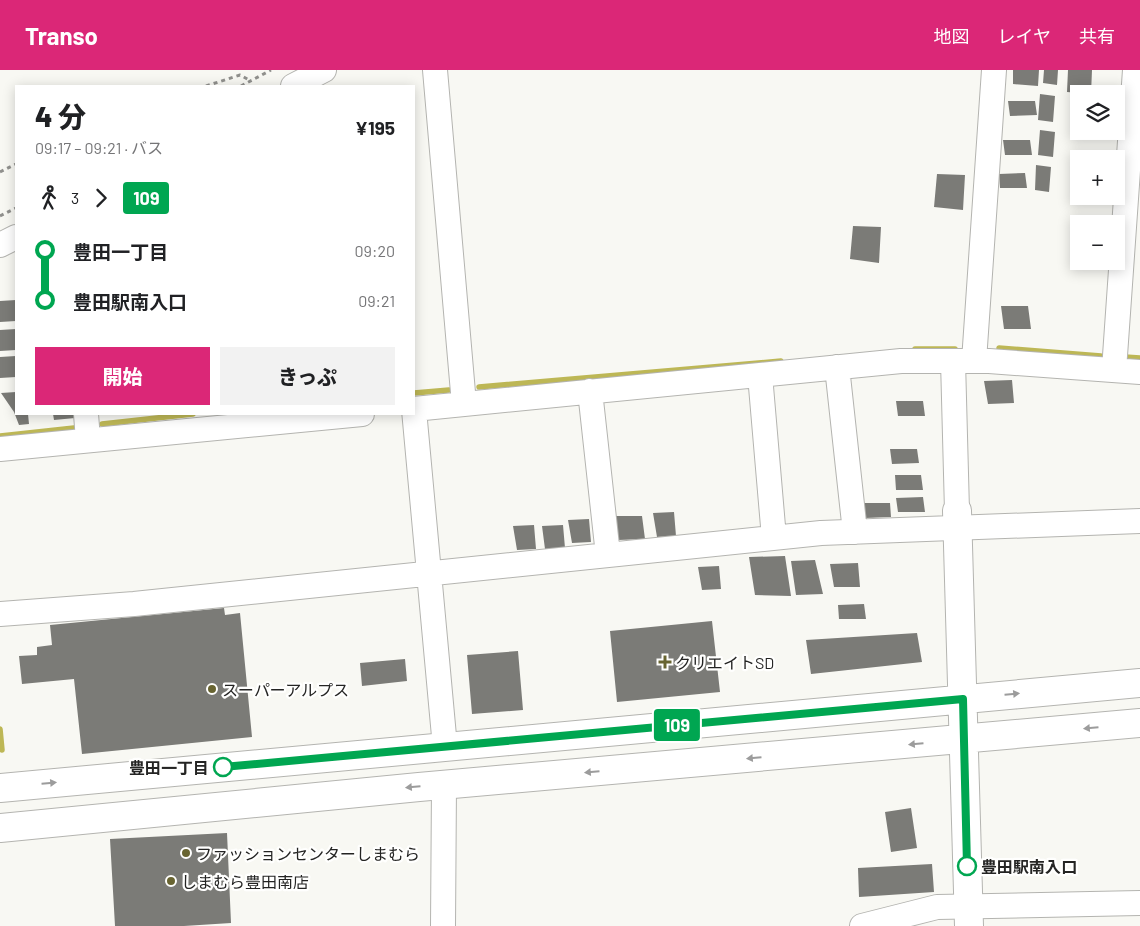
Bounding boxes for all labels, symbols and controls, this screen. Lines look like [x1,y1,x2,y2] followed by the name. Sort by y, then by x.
[25,21,98,50] text: Transo
[934,25,970,47] text: 地図
[998,25,1051,47] text: レイヤ
[1079,25,1115,47] text: 共有
[1070,85,1125,270] map controls
[1070,85,1125,140] button: layers
[35,99,86,133] text: 4 分
[355,116,395,139] text: ¥195
[35,138,163,157] text: 09:17 – 09:21 · バス
[1070,150,1125,205] button: +
[35,184,63,212] icon: walk
[87,184,115,212] icon: forward
[133,187,159,209] text: 109
[71,188,79,207] text: 3
[1070,215,1125,270] button: −
[73,240,168,263] text: 豊田一丁目
[355,241,395,260] text: 09:20
[73,290,187,313] text: 豊田駅南入口
[358,291,395,310] text: 09:21
[35,347,210,405] button: 開始
[220,347,395,405] button: きっぷ
[675,653,774,672] place label: クリエイトSD
[659,656,671,668] marker: クリエイトSD
[222,680,349,699] place label: スーパーアルプス
[206,683,218,695] marker: スーパーアルプス
[1004,690,1020,698] one-way arrow
[648,709,706,741] line badge: 109
[664,714,690,736] text: 109
[1083,724,1099,732] one-way arrow
[908,740,924,748] one-way arrow
[746,754,762,762] one-way arrow
[213,757,233,777] marker: 豊田一丁目
[129,758,209,777] place label: 豊田一丁目
[584,768,600,776] one-way arrow
[41,779,57,787] one-way arrow
[405,784,421,792] one-way arrow
[196,844,420,863] place label: ファッションセンターしまむら
[180,847,192,859] marker: ファッションセンターしまむら
[957,856,977,876] marker: 豊田駅南入口
[981,857,1077,876] place label: 豊田駅南入口
[181,872,309,891] place label: しまむら豊田南店
[165,875,177,887] marker: しまむら豊田南店

